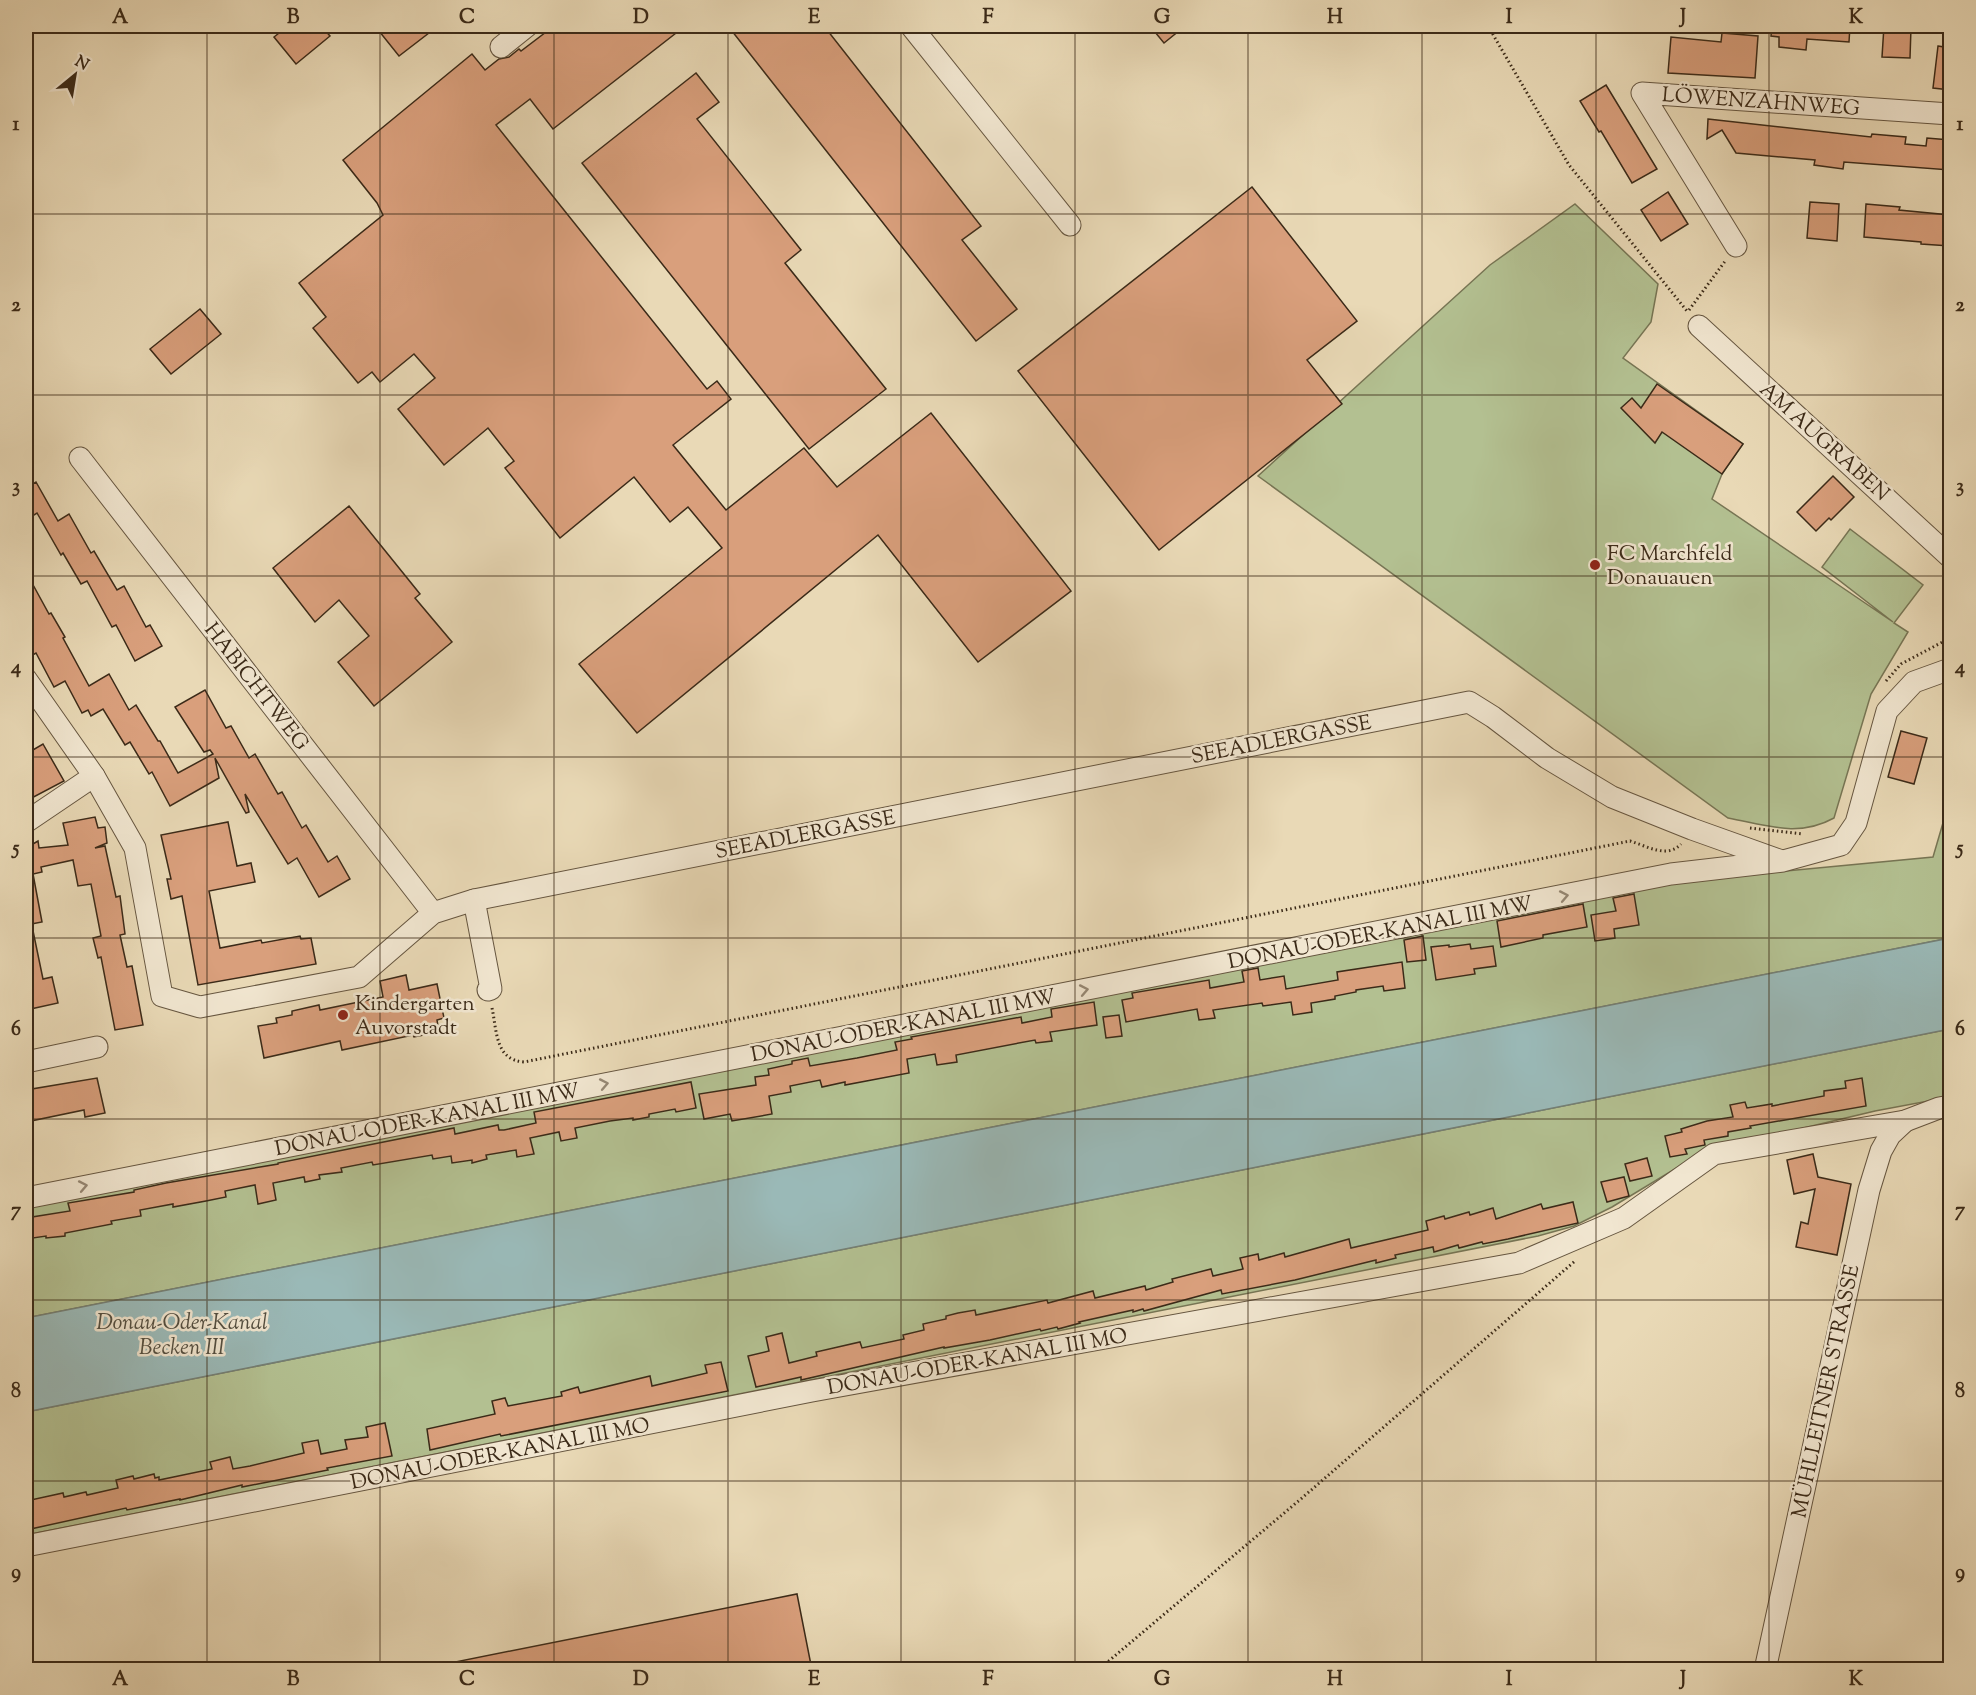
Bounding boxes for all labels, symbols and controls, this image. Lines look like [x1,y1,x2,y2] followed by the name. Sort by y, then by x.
[112,4,129,33] text: A
[287,4,300,33] text: B
[459,4,475,33] text: C
[633,4,649,33] text: D
[808,4,821,33] text: E
[982,4,994,33] text: F
[1154,4,1171,33] text: G
[1327,4,1343,33] text: H
[1506,4,1513,33] text: I
[1678,4,1686,33] text: J
[1849,4,1864,33] text: K
[45,45,105,105] north arrow
[70,51,93,77] text: N
[1661,81,1861,125] street label: LÖWENZAHNWEG
[13,111,20,140] text: 1
[1957,111,1964,140] text: 1
[11,292,21,321] text: 2
[1955,292,1965,321] text: 2
[1752,376,1895,509] street label: AM AUGRABEN
[12,473,20,502] text: 3
[1956,473,1964,502] text: 3
[1607,540,1732,594] place label: FC Marchfeld Donauauen
[1588,558,1602,572] marker: FC Marchfeld Donauauen
[196,617,315,758] street label: HABICHTWEG
[10,654,21,683] text: 4
[1954,654,1965,683] text: 4
[1189,709,1374,773] street label: SEEADLERGASSE
[713,804,898,868] street label: SEEADLERGASSE
[11,835,20,864] text: 5
[1955,835,1964,864] text: 5
[1225,890,1535,978] street label: DONAU-ODER-KANAL III MW
[1558,890,1568,903] one-way arrow
[748,983,1058,1071] street label: DONAU-ODER-KANAL III MW
[1079,984,1089,997] one-way arrow
[355,990,475,1044] place label: Kindergarten Auvorstadt
[336,1008,350,1022] marker: Kindergarten Auvorstadt
[11,1016,21,1045] text: 6
[1955,1016,1965,1045] text: 6
[272,1077,582,1165] street label: DONAU-ODER-KANAL III MW
[599,1078,609,1091] one-way arrow
[78,1180,88,1193] one-way arrow
[11,1197,22,1226] text: 7
[1955,1197,1966,1226] text: 7
[1785,1262,1869,1521] street label: MÜHLLEITNER STRASSE
[96,1308,268,1365] water label: Donau-Oder-Kanal Becken III
[825,1322,1130,1404] street label: DONAU-ODER-KANAL III MO
[11,1378,21,1407] text: 8
[1955,1378,1965,1407] text: 8
[348,1411,653,1499] street label: DONAU-ODER-KANAL III MO
[11,1559,21,1588] text: 9
[1955,1559,1965,1588] text: 9
[112,1666,129,1695] text: A
[287,1666,300,1695] text: B
[459,1666,475,1695] text: C
[633,1666,649,1695] text: D
[808,1666,821,1695] text: E
[982,1666,994,1695] text: F
[1154,1666,1171,1695] text: G
[1327,1666,1343,1695] text: H
[1506,1666,1513,1695] text: I
[1678,1666,1686,1695] text: J
[1849,1666,1864,1695] text: K

